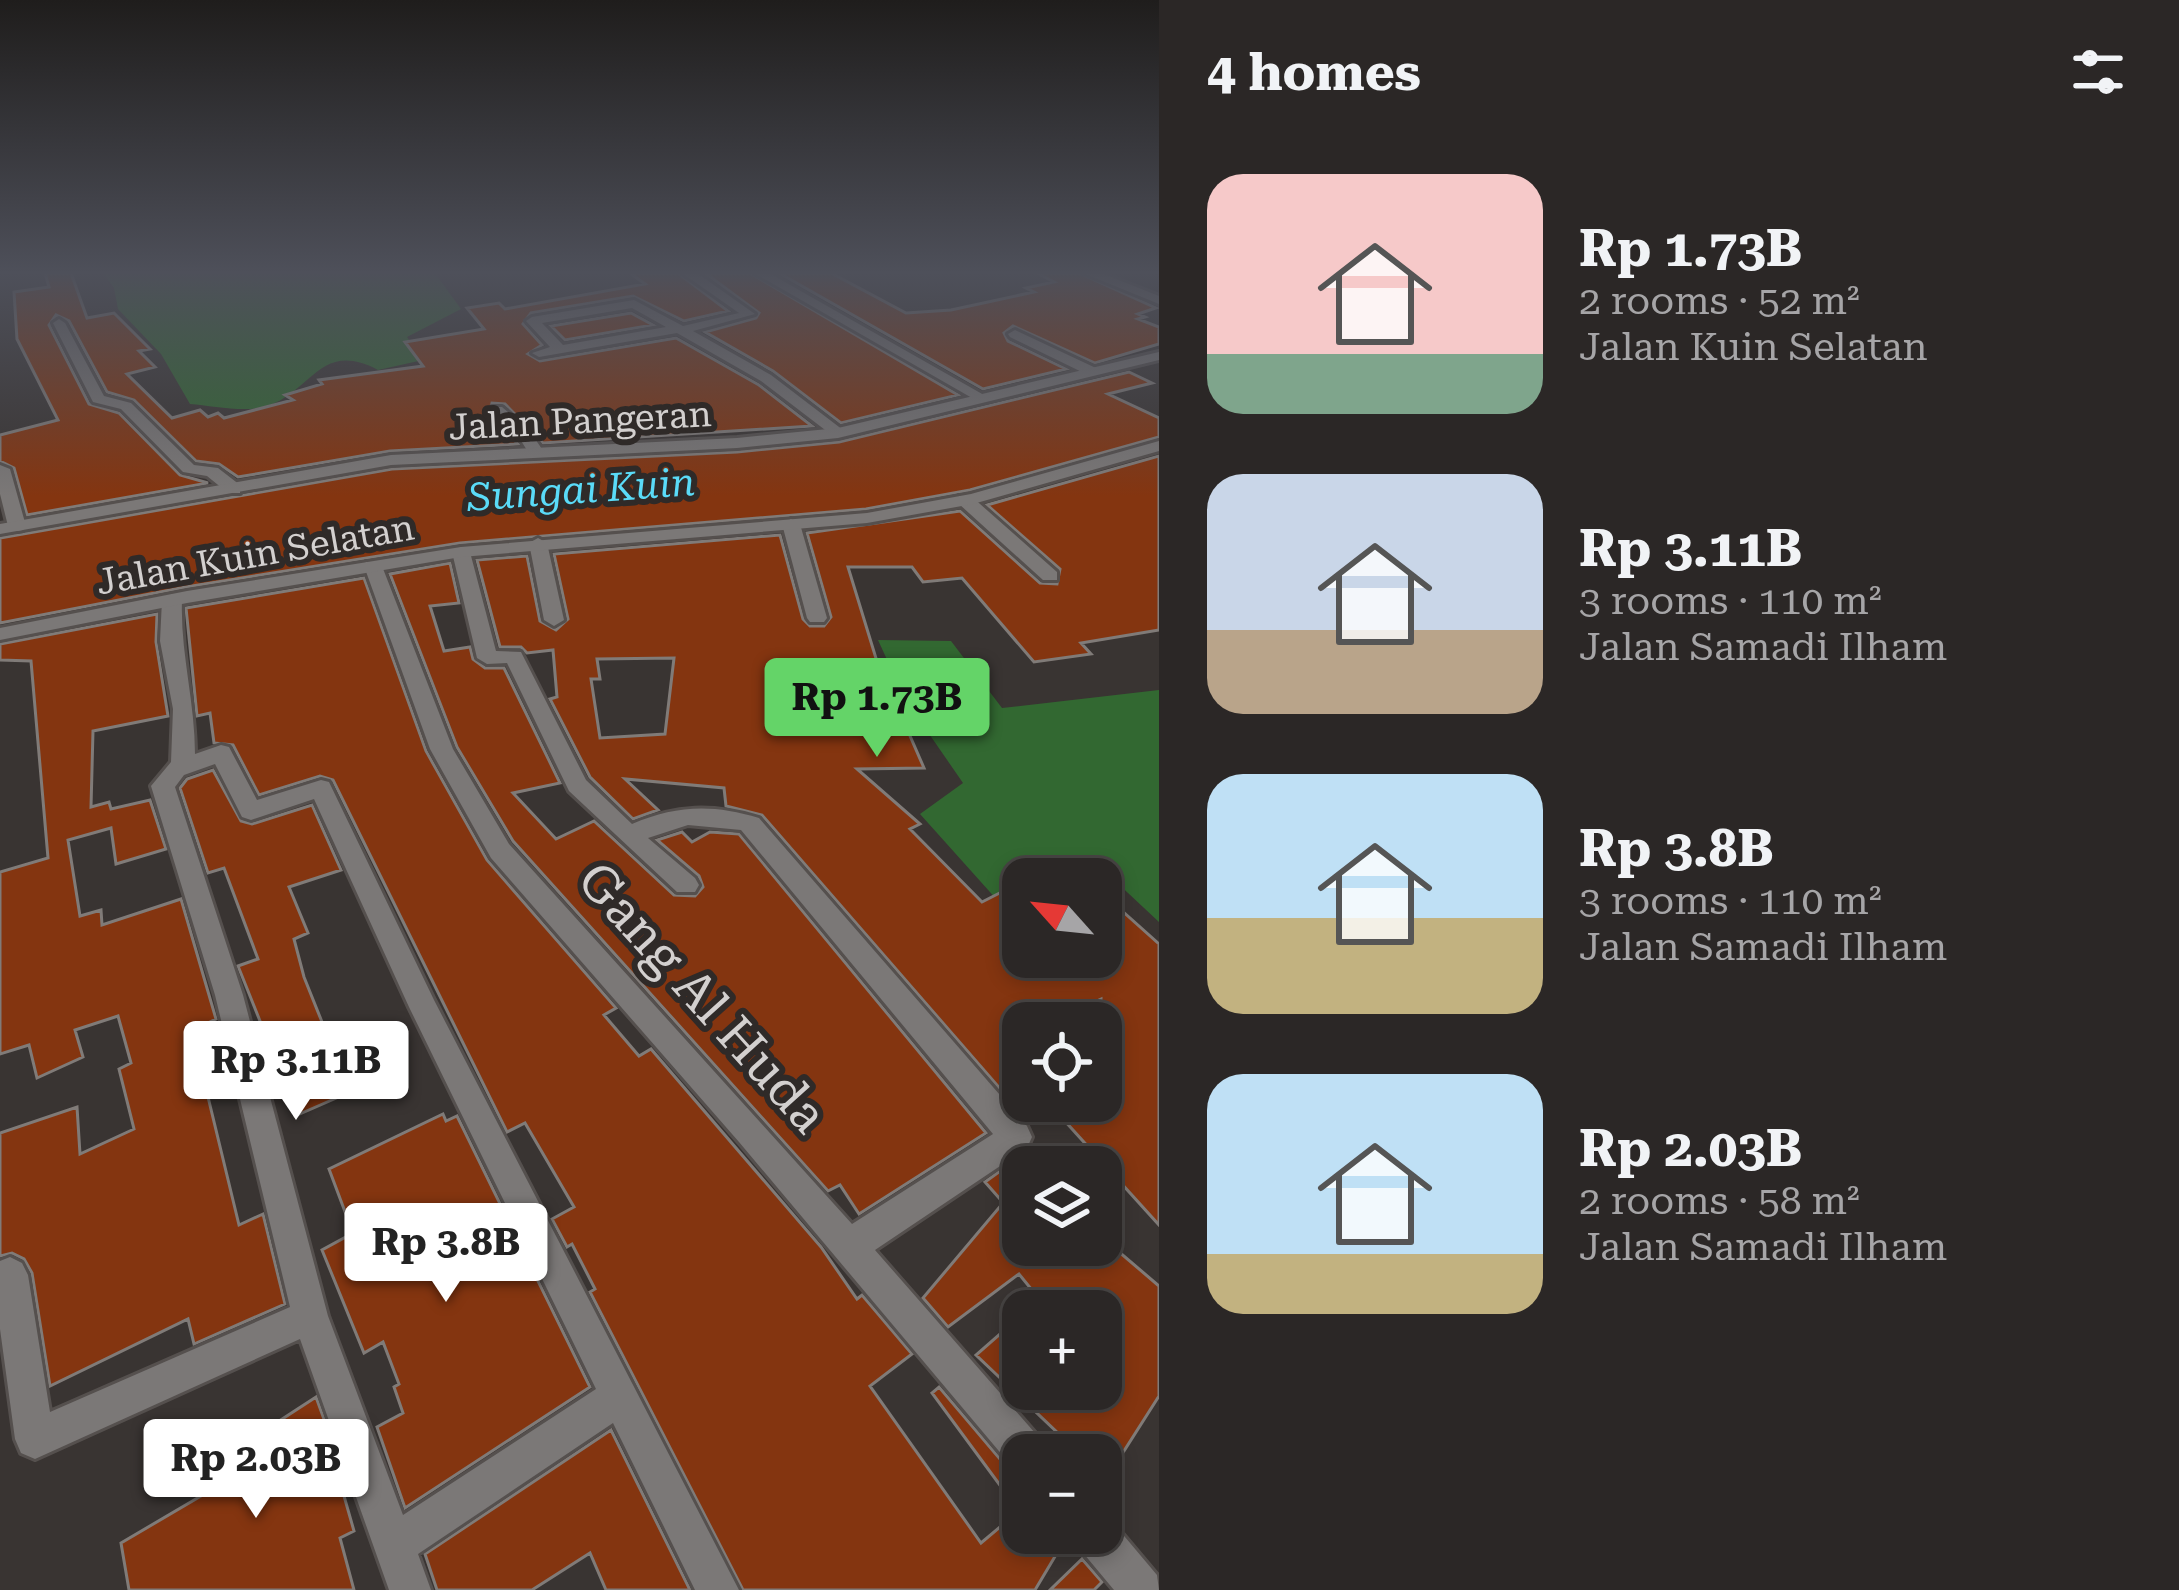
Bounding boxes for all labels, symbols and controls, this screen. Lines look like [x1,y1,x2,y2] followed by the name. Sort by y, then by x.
[2065,39,2131,105] icon: filters
[1207,43,1421,102] text: 4 homes
[1579,219,1803,278] text: Rp 1.73B
[1303,222,1447,366] icon: home
[1579,278,1860,324] text: 2 rooms · 52 m²
[1579,324,1928,370] text: Jalan Kuin Selatan
[447,393,713,449] street label: Jalan Pangeran
[465,459,696,521] water label: Sungai Kuin
[93,506,417,604] street label: Jalan Kuin Selatan
[1579,519,1803,578] text: Rp 3.11B
[1303,522,1447,666] icon: home
[1579,578,1882,624] text: 3 rooms · 110 m²
[1579,624,1947,670] text: Jalan Samadi Ilham
[753,658,1001,760] pin: Rp 1.73B
[792,674,962,720] text: Rp 1.73B
[1579,819,1774,878] text: Rp 3.8B
[1303,822,1447,966] icon: home
[565,850,839,1145] street label: Gang Al Huda
[1002,858,1122,978] north arrow
[1002,858,1122,1554] map controls
[1579,878,1882,924] text: 3 rooms · 110 m²
[1579,924,1947,970] text: Jalan Samadi Ilham
[1002,1002,1122,1122] button: locate
[172,1021,420,1123] pin: Rp 3.11B
[211,1037,381,1083] text: Rp 3.11B
[1579,1119,1803,1178] text: Rp 2.03B
[1303,1122,1447,1266] icon: home
[1002,1146,1122,1266] button: layers
[1579,1178,1860,1224] text: 2 rooms · 58 m²
[335,1203,557,1305] pin: Rp 3.8B
[371,1219,521,1265] text: Rp 3.8B
[1579,1224,1947,1270] text: Jalan Samadi Ilham
[1002,1290,1122,1410] button: +
[132,1419,380,1521] pin: Rp 2.03B
[1002,1434,1122,1554] button: −
[171,1435,341,1481] text: Rp 2.03B

